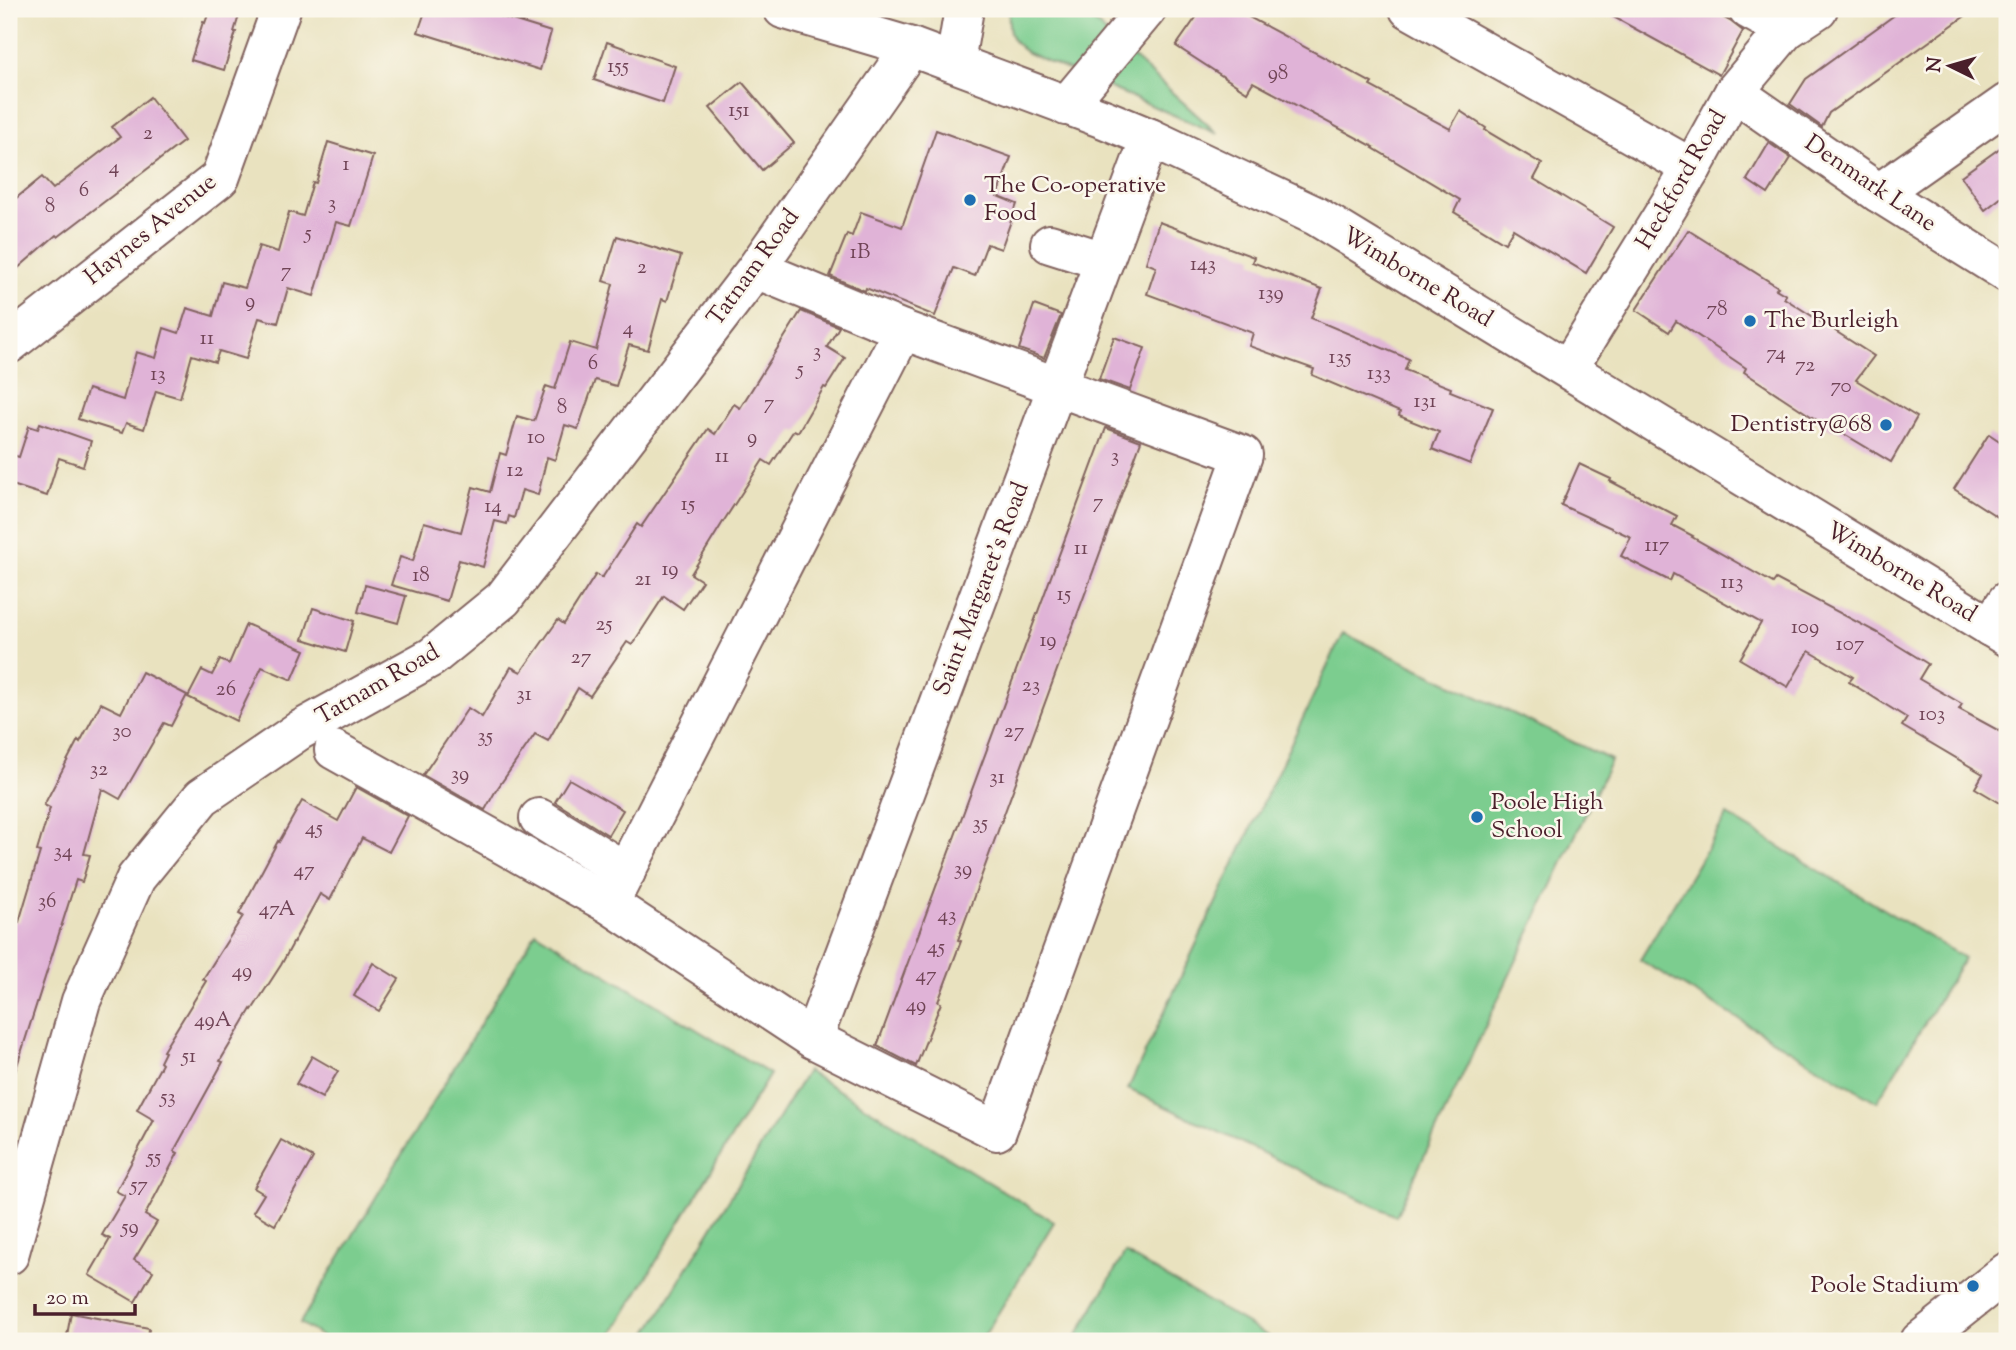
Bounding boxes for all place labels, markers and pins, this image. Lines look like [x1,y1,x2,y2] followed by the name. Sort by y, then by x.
[984,169,1166,231] place label: The Co-operative Food
[962,192,978,208] marker: The Co-operative Food
[1764,304,1899,338] place label: The Burleigh
[1742,313,1758,329] marker: The Burleigh
[1731,408,1872,442] place label: Dentistry@68
[1878,417,1894,433] marker: Dentistry@68
[1491,786,1604,848] place label: Poole High School
[1469,809,1485,825] marker: Poole High School
[1810,1269,1959,1303] place label: Poole Stadium
[1965,1278,1981,1294] marker: Poole Stadium

